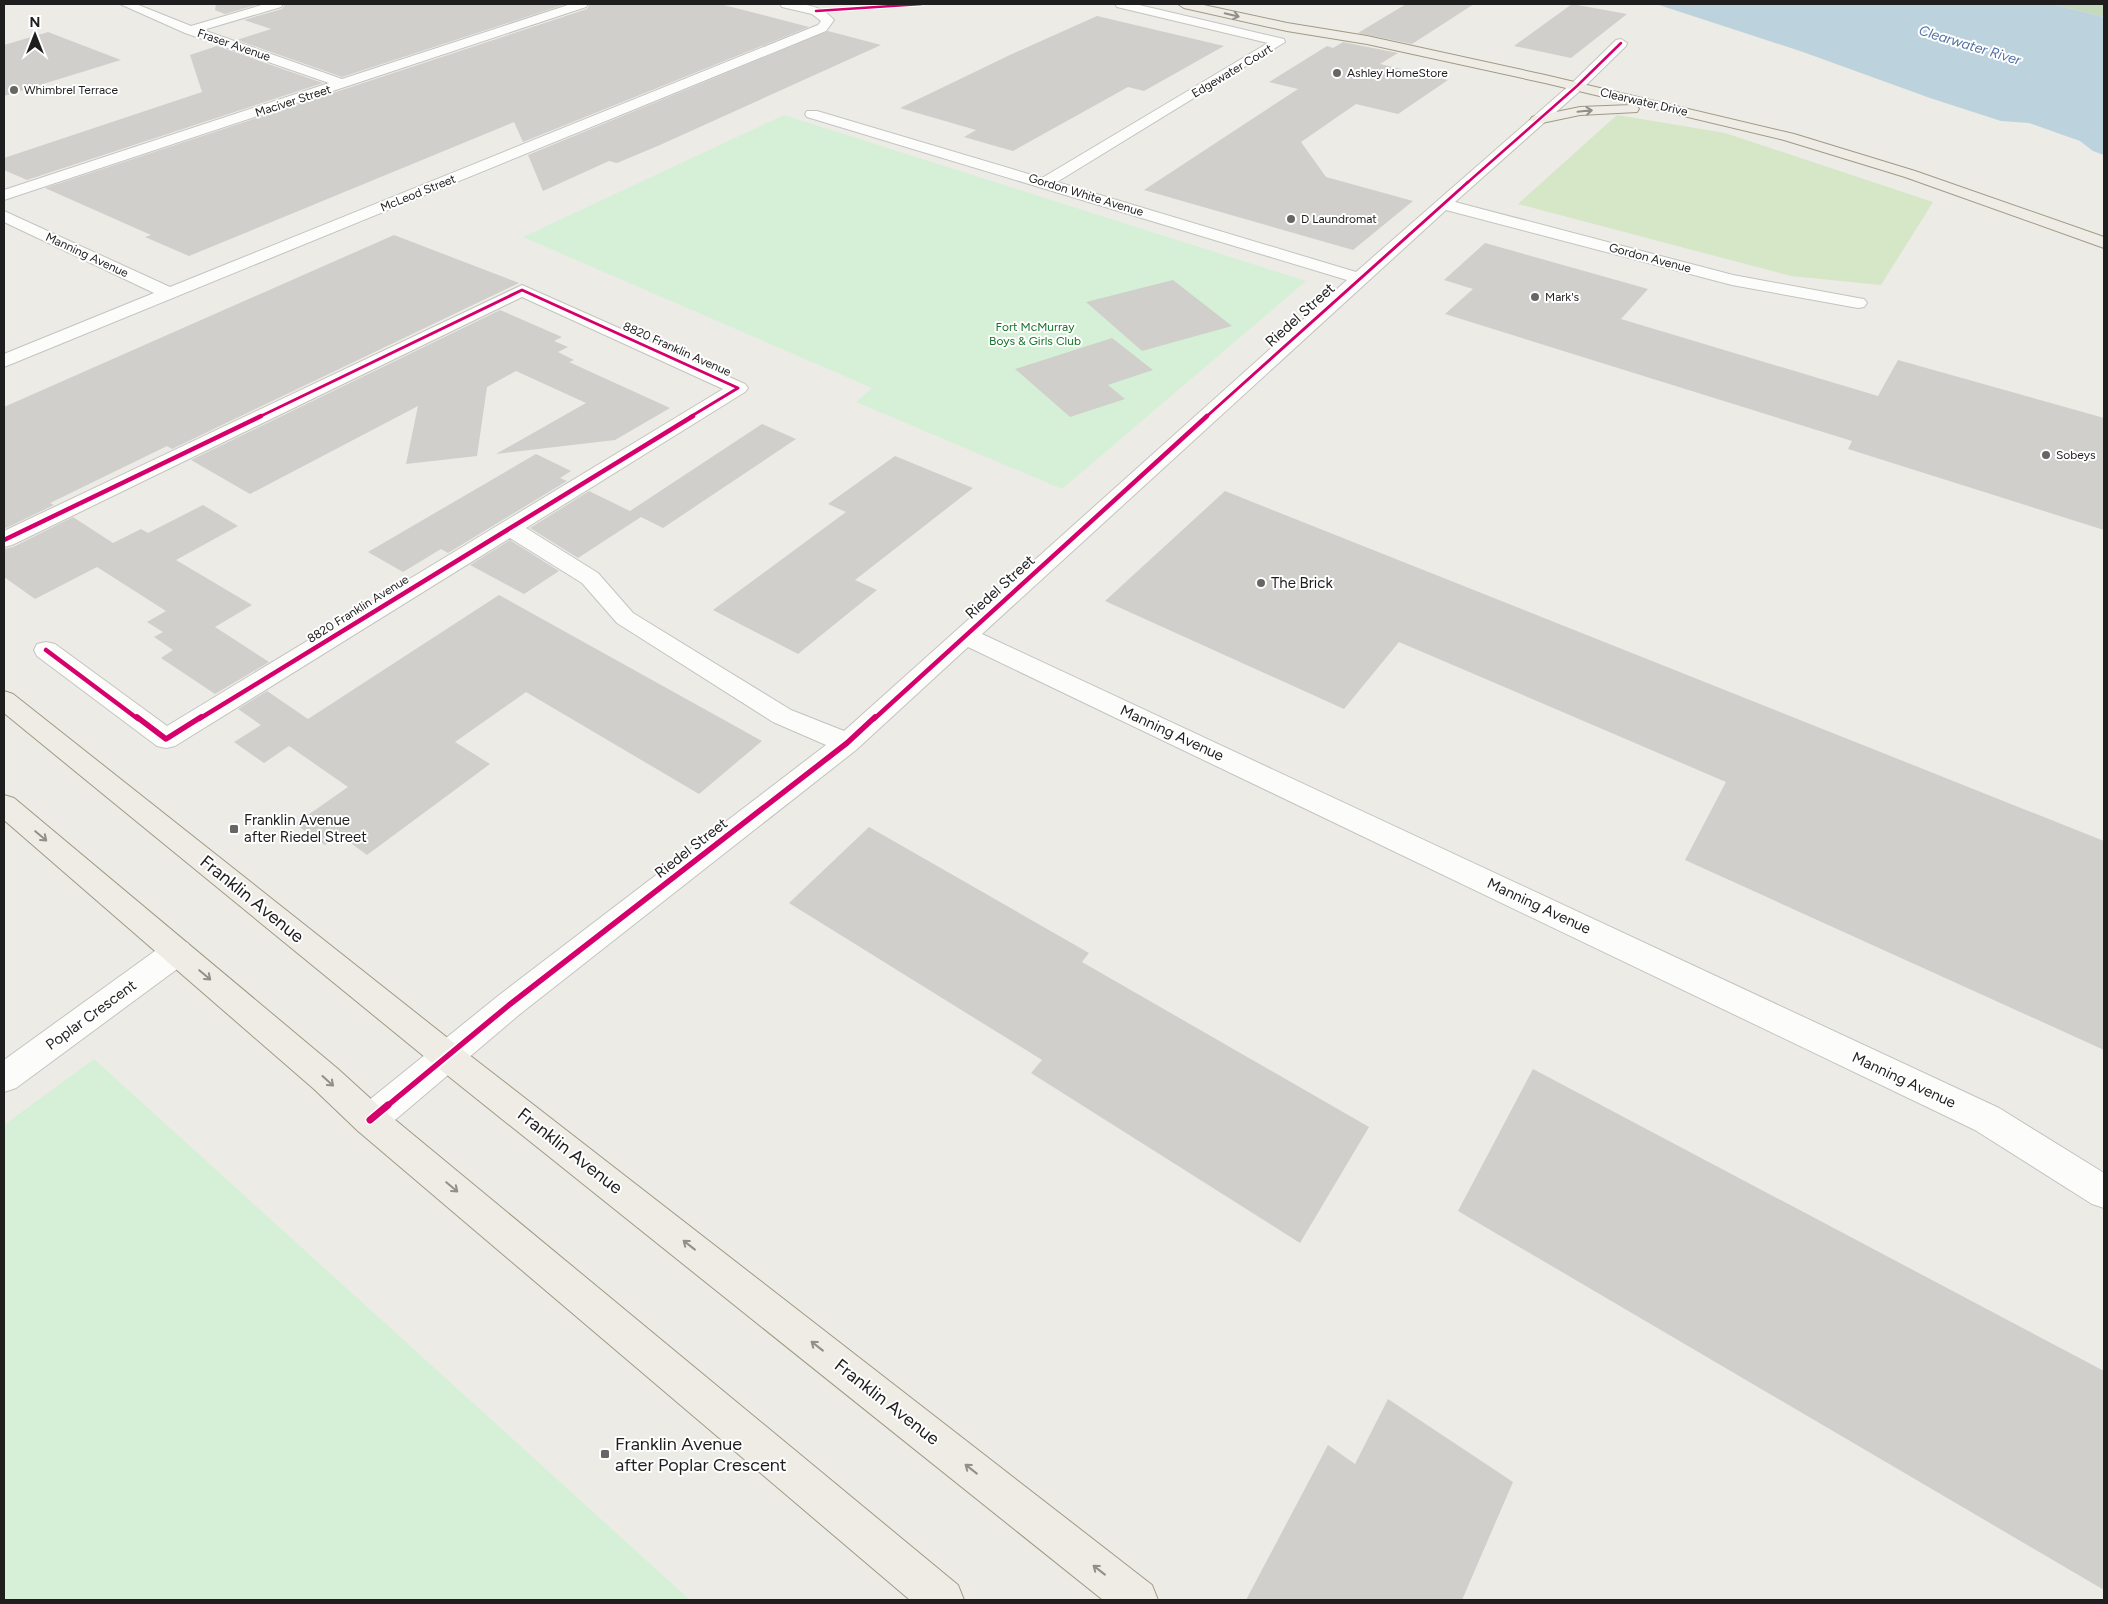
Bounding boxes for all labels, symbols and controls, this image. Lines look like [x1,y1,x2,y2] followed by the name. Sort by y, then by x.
[10,10,60,60] north arrow
[1223,11,1239,20] one-way arrow
[30,14,40,31] text: N
[1917,22,2024,69] water label: Clearwater River
[196,26,273,64] street label: Fraser Avenue
[1189,41,1275,101] street label: Edgewater Court
[1347,66,1448,80] place label: Ashley HomeStore
[1331,67,1343,79] marker: Ashley HomeStore
[253,82,333,120] street label: Maciver Street
[24,83,119,97] place label: Whimbrel Terrace
[8,84,20,96] marker: Whimbrel Terrace
[1599,85,1689,119] street label: Clearwater Drive
[1577,106,1593,116] one-way arrow
[378,171,458,214] street label: McLeod Street
[1027,171,1146,219] street label: Gordon White Avenue
[1301,212,1377,226] place label: D Laundromat
[1285,213,1297,225] marker: D Laundromat
[43,230,131,280] street label: Manning Avenue
[1607,240,1693,276] street label: Gordon Avenue
[1262,279,1339,351] street label: Riedel Street
[1545,290,1580,304] place label: Mark's
[1529,291,1541,303] marker: Mark's
[621,319,734,379] street label: 8820 Franklin Avenue
[989,320,1081,348] park label: Fort McMurray Boys & Girls Club
[2056,448,2096,462] place label: Sobeys
[2040,449,2052,461] marker: Sobeys
[962,551,1039,623] street label: Riedel Street
[305,572,412,646] street label: 8820 Franklin Avenue
[1271,574,1333,592] place label: The Brick
[1255,577,1267,589] marker: The Brick
[1117,701,1227,765] street label: Manning Avenue
[244,811,367,846] place label: Franklin Avenue after Riedel Street
[651,814,731,882] street label: Riedel Street
[228,823,240,835] marker: Franklin Avenue after Riedel Street
[34,831,47,842] one-way arrow
[196,850,308,948] street label: Franklin Avenue
[1484,874,1594,938] street label: Manning Avenue
[198,970,211,981] one-way arrow
[42,976,140,1054] street label: Poplar Crescent
[1849,1048,1959,1112] street label: Manning Avenue
[322,1075,335,1087] one-way arrow
[513,1103,627,1199] street label: Franklin Avenue
[445,1181,458,1192] one-way arrow
[683,1240,696,1251] one-way arrow
[810,1341,823,1352] one-way arrow
[830,1354,944,1450] street label: Franklin Avenue
[615,1433,787,1476] place label: Franklin Avenue after Poplar Crescent
[599,1448,611,1460] marker: Franklin Avenue after Poplar Crescent
[964,1464,978,1474] one-way arrow
[1092,1565,1106,1575] one-way arrow

